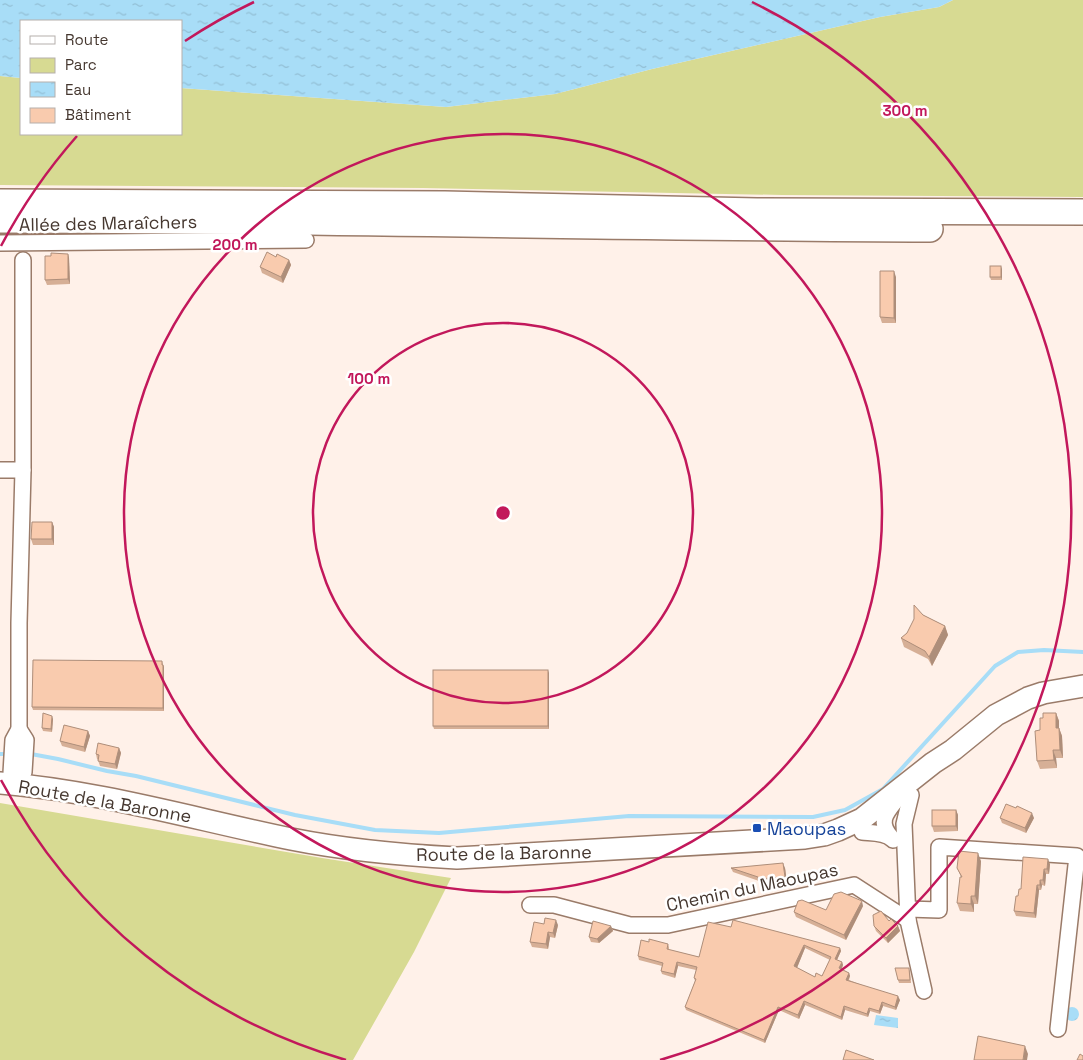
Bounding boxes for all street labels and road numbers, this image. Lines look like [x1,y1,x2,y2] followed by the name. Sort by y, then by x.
[19,210,197,236] street label: Allée des Maraîchers
[17,774,193,828] street label: Route de la Baronne
[416,840,592,866] street label: Route de la Baronne
[664,858,840,916] street label: Chemin du Maoupas

